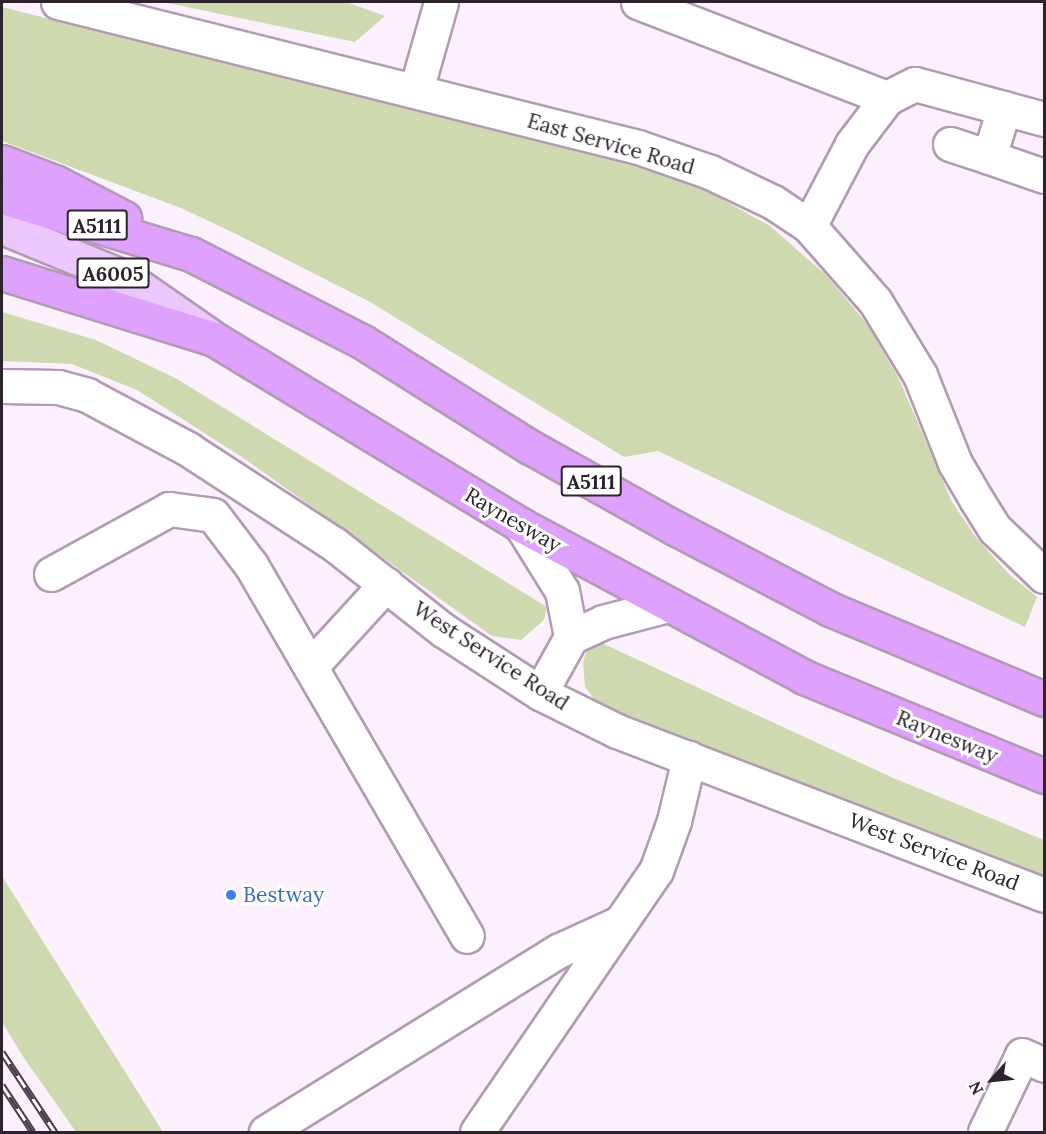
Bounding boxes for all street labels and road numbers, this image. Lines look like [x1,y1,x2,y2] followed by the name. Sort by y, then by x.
[524,108,698,180] street label: East Service Road
[66,208,128,242] road number: A5111
[76,256,150,290] road number: A6005
[560,464,622,498] road number: A5111
[460,482,566,558] street label: Raynesway
[408,596,574,716] street label: West Service Road
[893,705,1001,769] street label: Raynesway
[845,808,1023,896] street label: West Service Road

